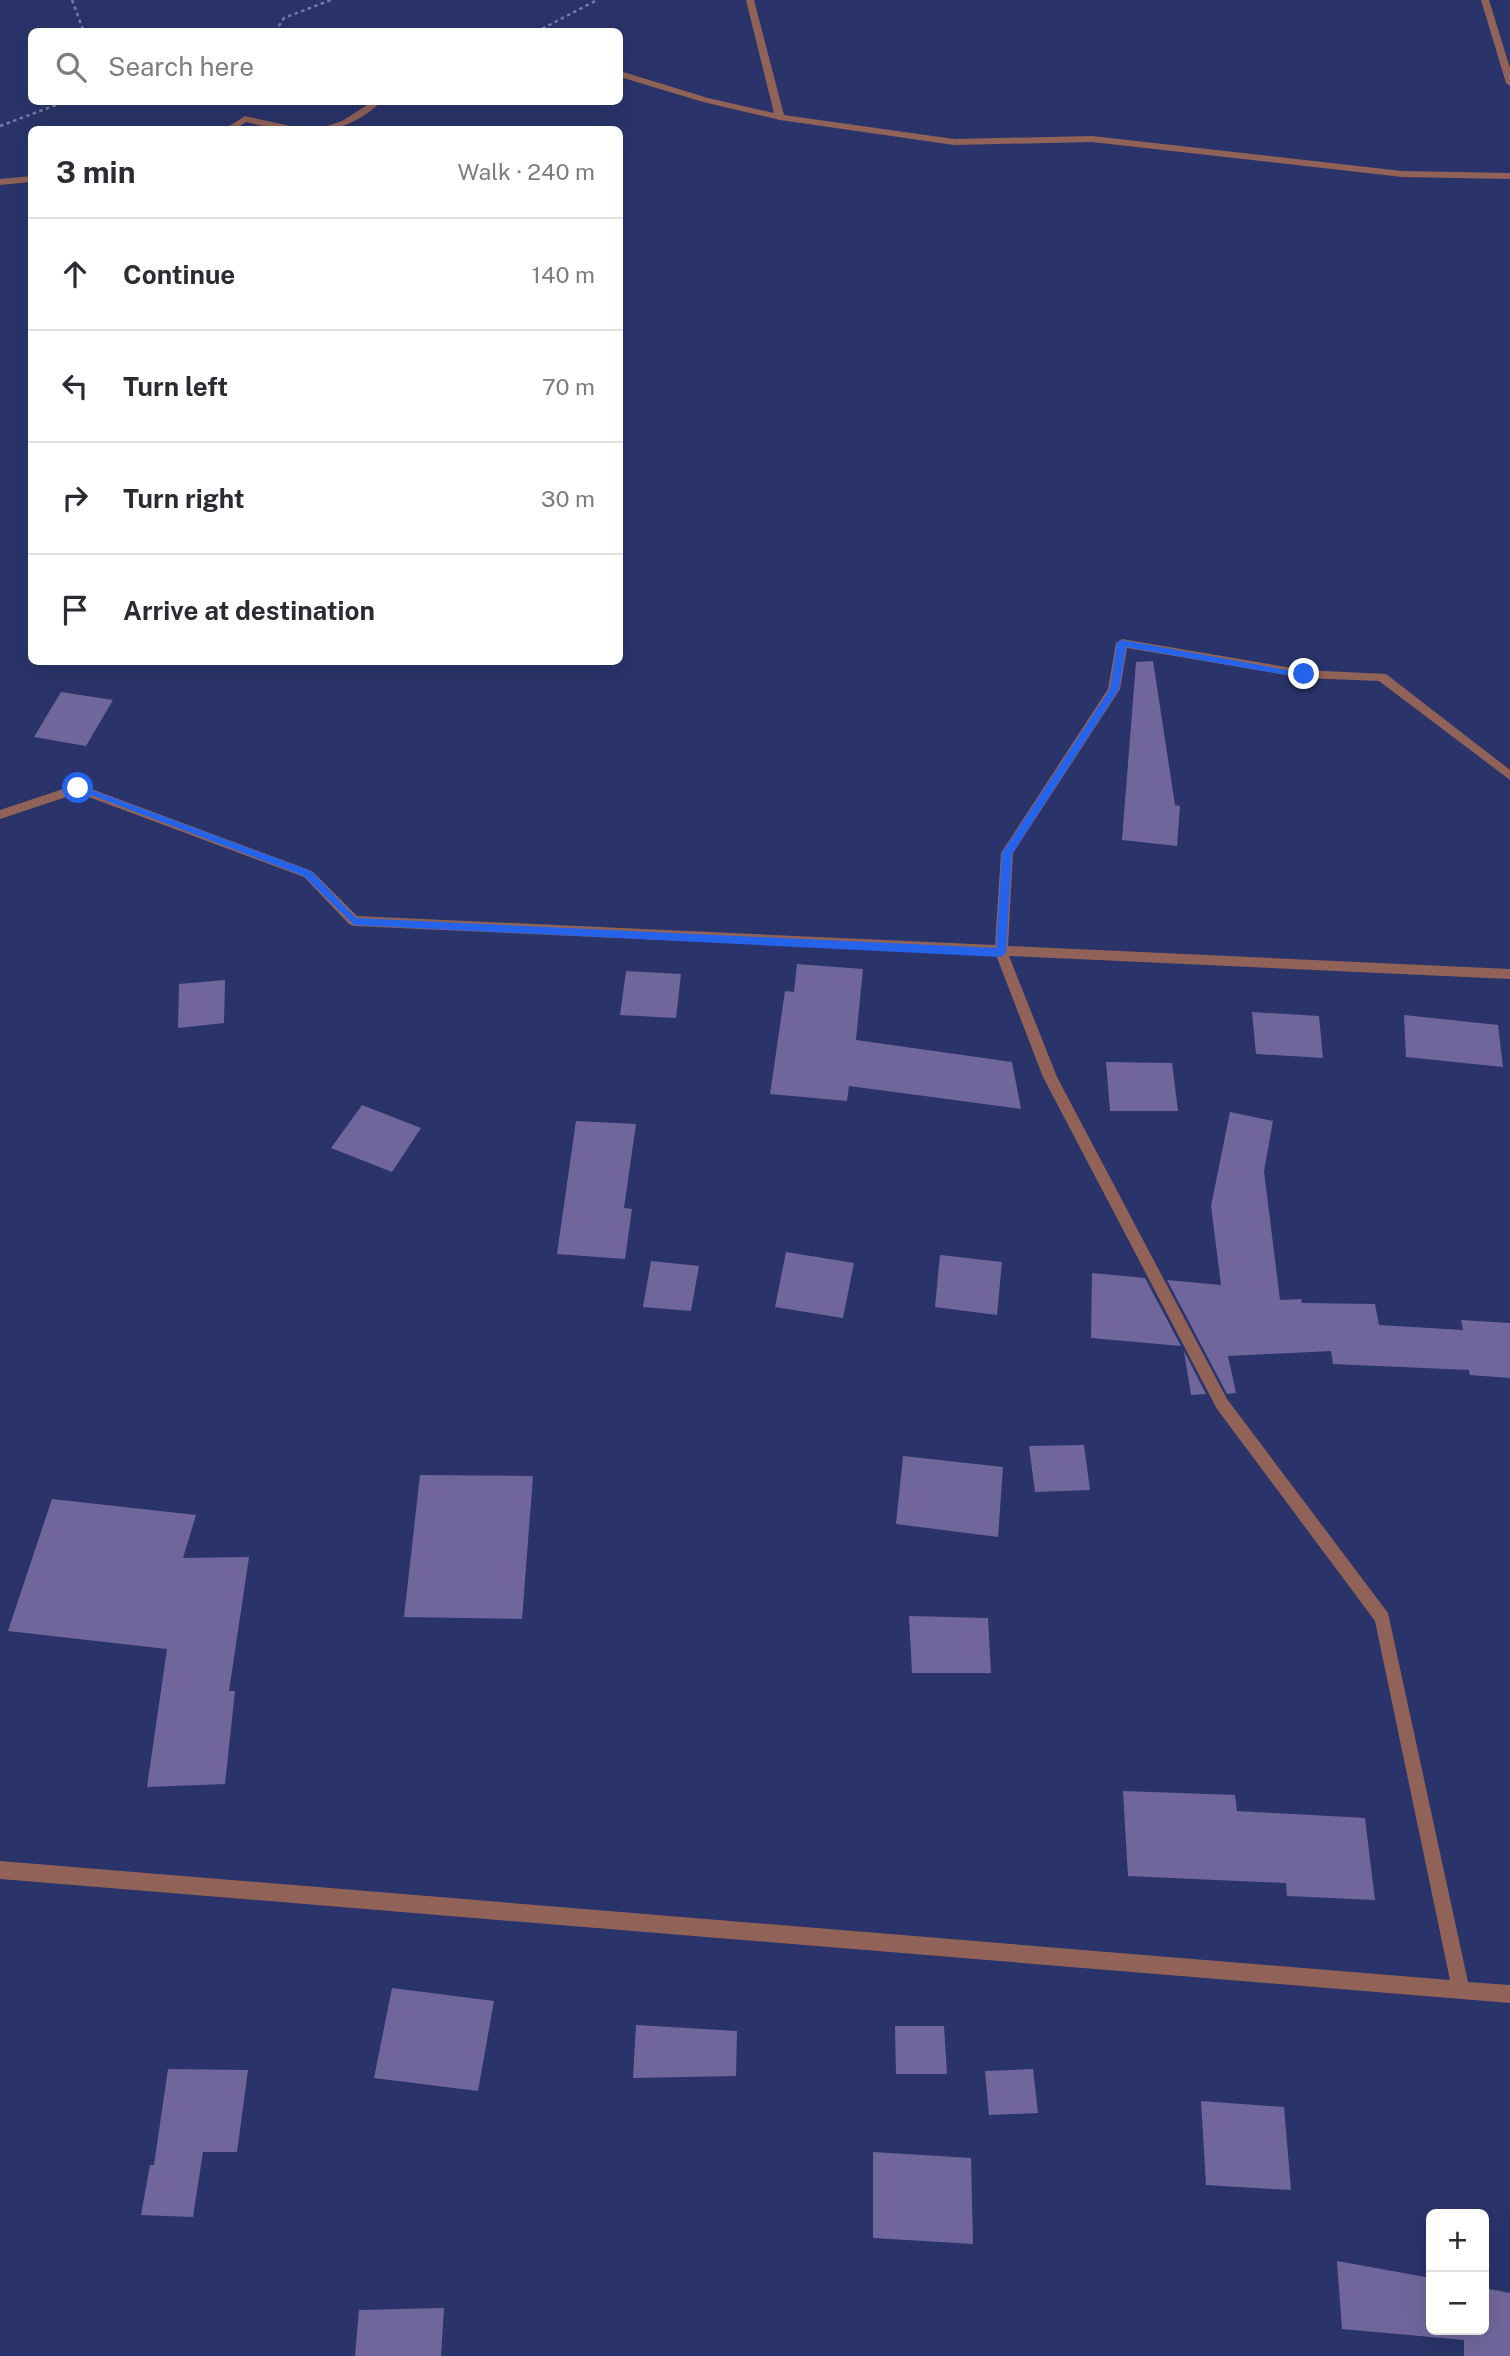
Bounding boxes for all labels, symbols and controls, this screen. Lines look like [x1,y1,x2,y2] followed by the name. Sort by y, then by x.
[28,28,623,105] search box
[52,48,90,86] icon: search
[108,51,254,82] text: Search here
[56,154,135,190] text: 3 min
[458,158,595,185] text: Walk · 240 m
[56,255,94,293] icon: ahead
[123,259,235,290] text: Continue
[532,261,595,288] text: 140 m
[56,367,94,405] icon: left
[123,371,228,402] text: Turn left
[542,373,595,400] text: 70 m
[56,479,94,517] icon: right
[123,483,245,514] text: Turn right
[541,485,595,512] text: 30 m
[56,591,94,629] icon: arrive
[123,595,375,626] text: Arrive at destination
[1288,658,1319,689] route end
[62,772,93,803] route start
[1426,2209,1489,2335] map controls
[1426,2209,1489,2272] button: +
[1426,2272,1489,2335] button: −

